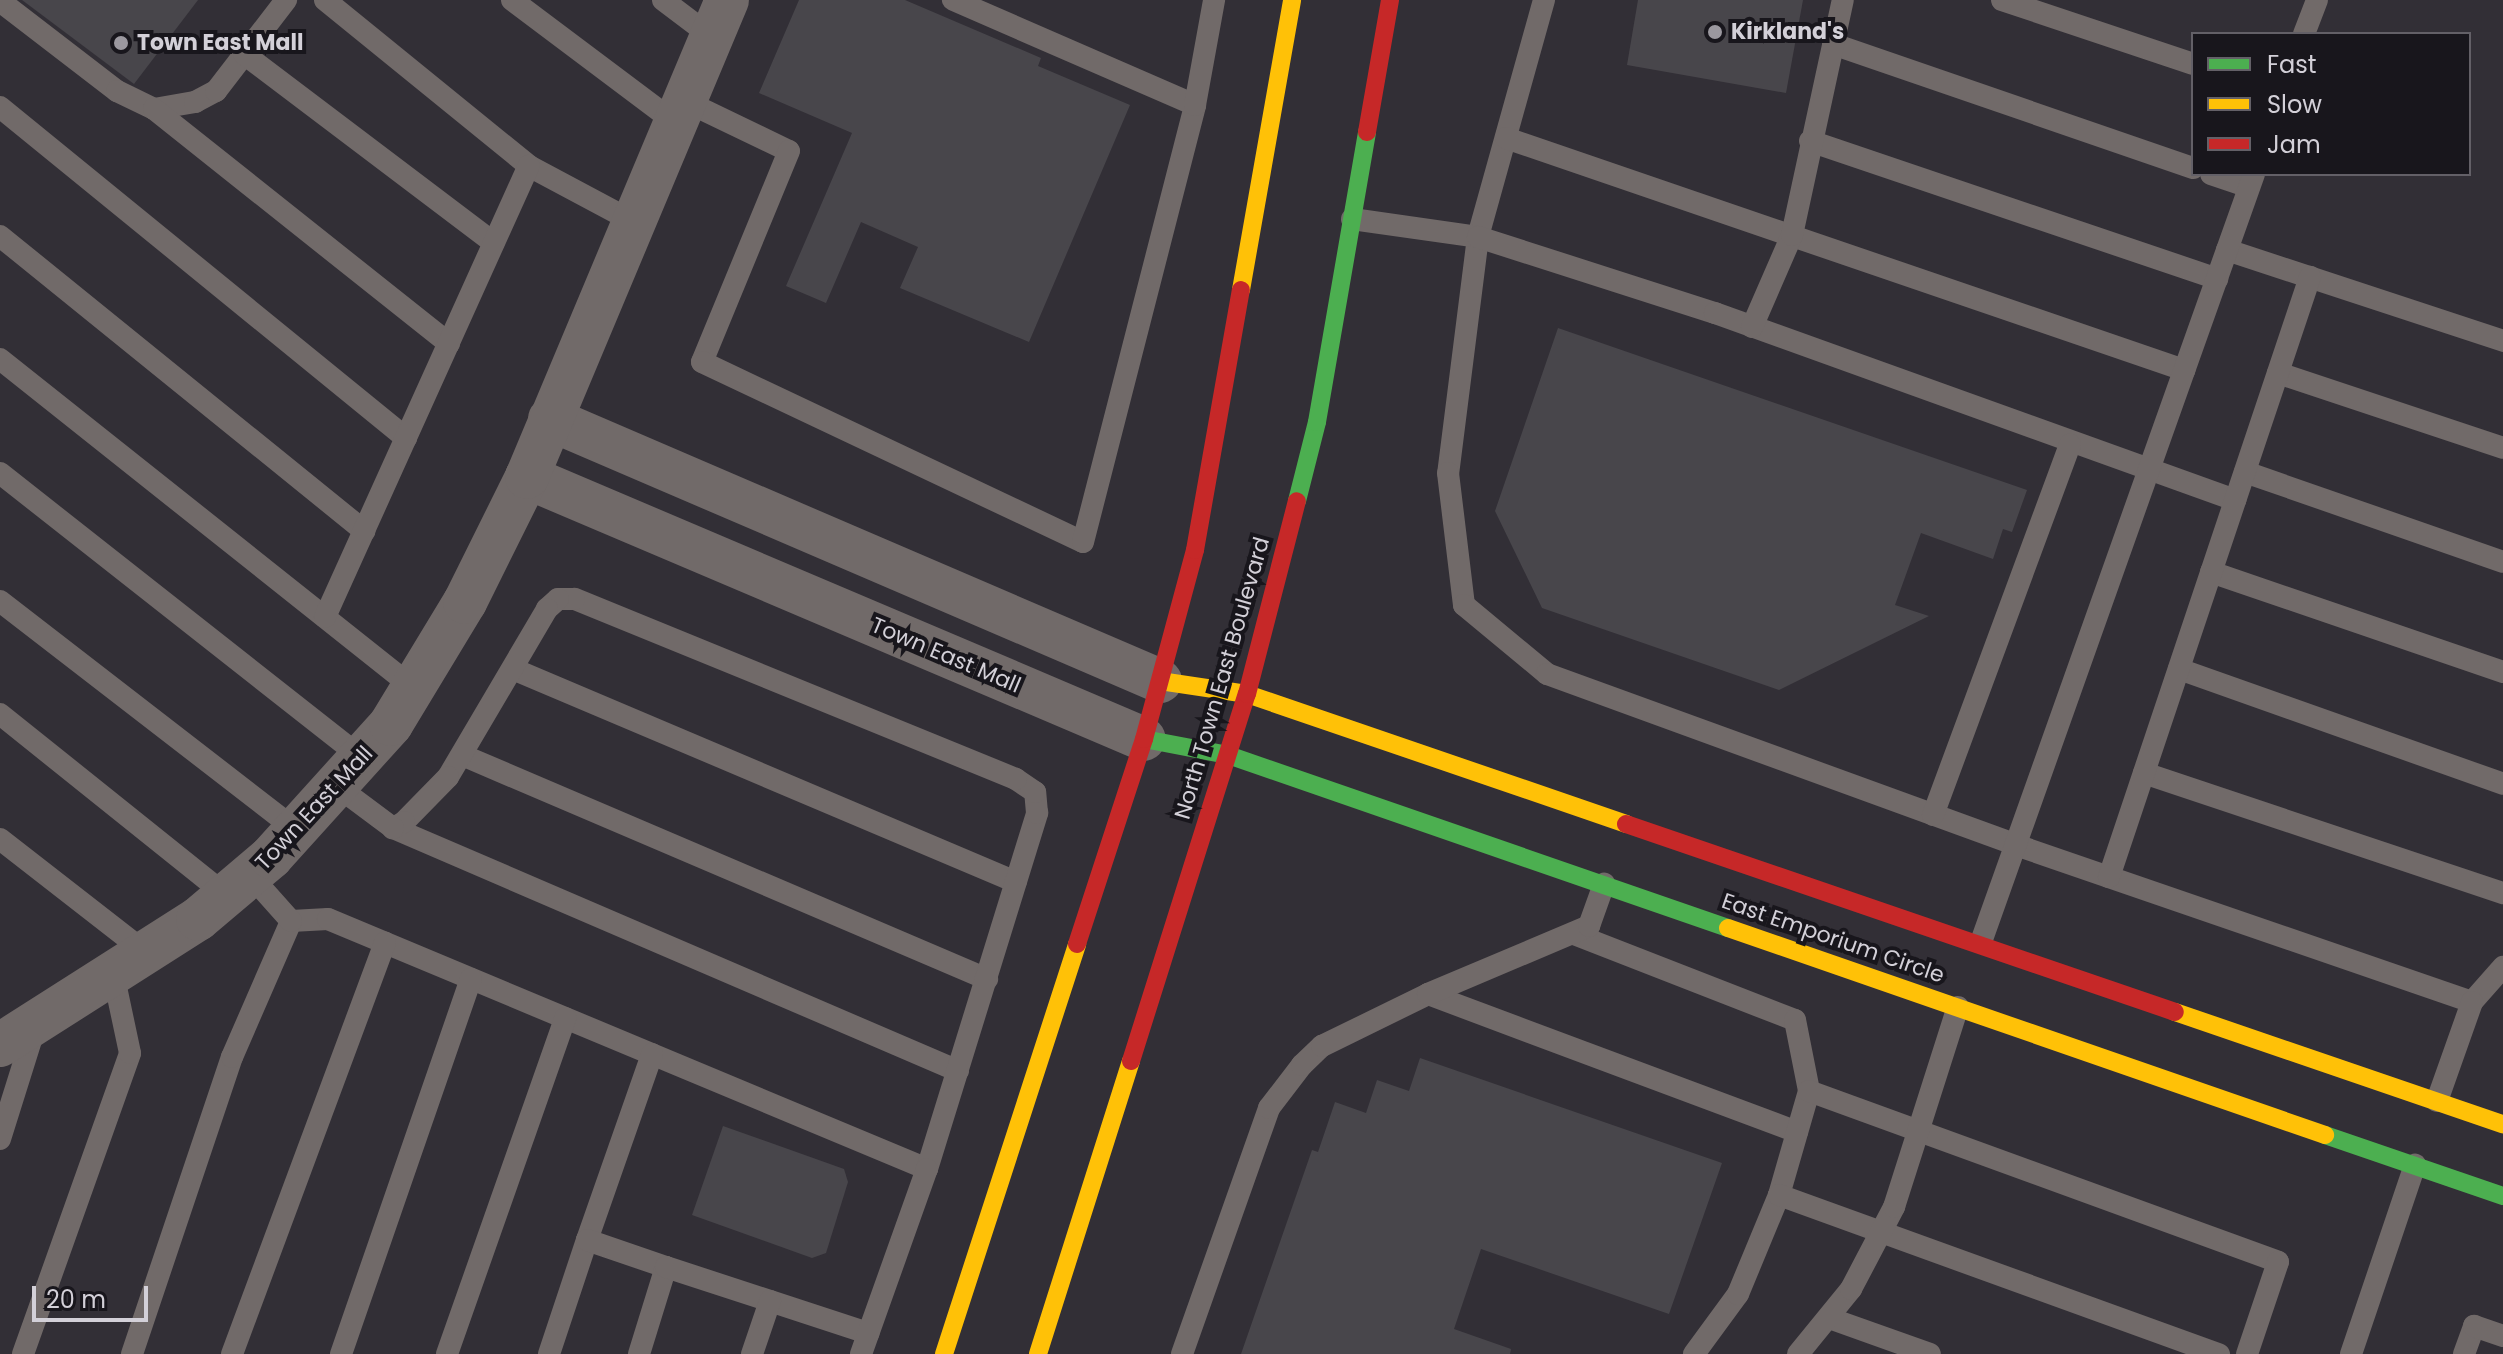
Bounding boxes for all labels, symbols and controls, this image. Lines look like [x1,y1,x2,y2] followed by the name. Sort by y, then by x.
[1731,19,1844,45] place label: Kirkland's
[1706,23,1724,41] marker: Kirkland's
[137,30,303,56] place label: Town East Mall
[2191,32,2471,176] legend
[112,34,130,52] marker: Town East Mall
[2267,48,2317,81] text: Fast
[2267,88,2322,121] text: Slow
[2267,128,2321,161] text: Jam
[1169,534,1275,822] street label: North Town East Boulevard
[867,612,1025,698] street label: Town East Mall
[250,740,378,876] street label: Town East Mall
[1718,887,1948,989] street label: East Emporium Circle
[36,1270,152,1320] scale bar
[46,1283,106,1316] text: 20 m

